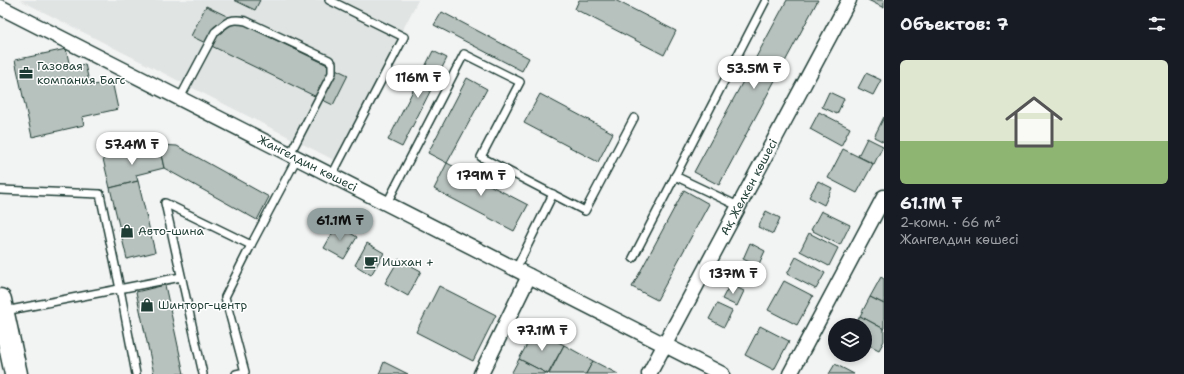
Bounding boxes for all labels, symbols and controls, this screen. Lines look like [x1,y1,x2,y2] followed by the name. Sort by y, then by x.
[900,13,1009,35] text: Объектов: 7
[1146,13,1168,35] icon: filters
[717,56,791,90] pin: 53.5M ₸
[37,58,126,88] place label: Газовая компания Багс
[727,60,781,77] text: 53.5M ₸
[18,65,34,81] office icon: Газовая компания Багс
[385,65,451,99] pin: 116M ₸
[395,69,441,86] text: 116M ₸
[998,86,1070,158] icon: home
[255,131,360,195] street label: Жангелдин көшесі
[95,132,169,166] pin: 57.4M ₸
[105,136,159,153] text: 57.4M ₸
[717,136,781,238] street label: Ақ Желкен көшесі
[448,163,514,197] pin: 179M ₸
[456,167,506,184] text: 179M ₸
[900,192,962,214] text: 61.1M ₸
[303,208,377,242] pin: 61.1M ₸
[316,212,364,229] text: 61.1M ₸
[900,214,1001,231] text: 2-комн. · 66 m²
[119,223,135,239] shop icon: Авто-шина
[138,223,204,239] place label: Авто-шина
[900,231,1019,248] text: Жангелдин көшесі
[363,254,379,270] cafe icon: Ишхан +
[382,254,434,270] place label: Ишхан +
[700,261,766,295] pin: 137M ₸
[708,265,758,282] text: 137M ₸
[139,297,155,313] shop icon: Шинторг-центр
[158,297,247,313] place label: Шинторг-центр
[505,318,579,352] pin: 77.1M ₸
[828,318,872,362] map controls
[828,318,872,362] button: layers
[516,322,568,339] text: 77.1M ₸

